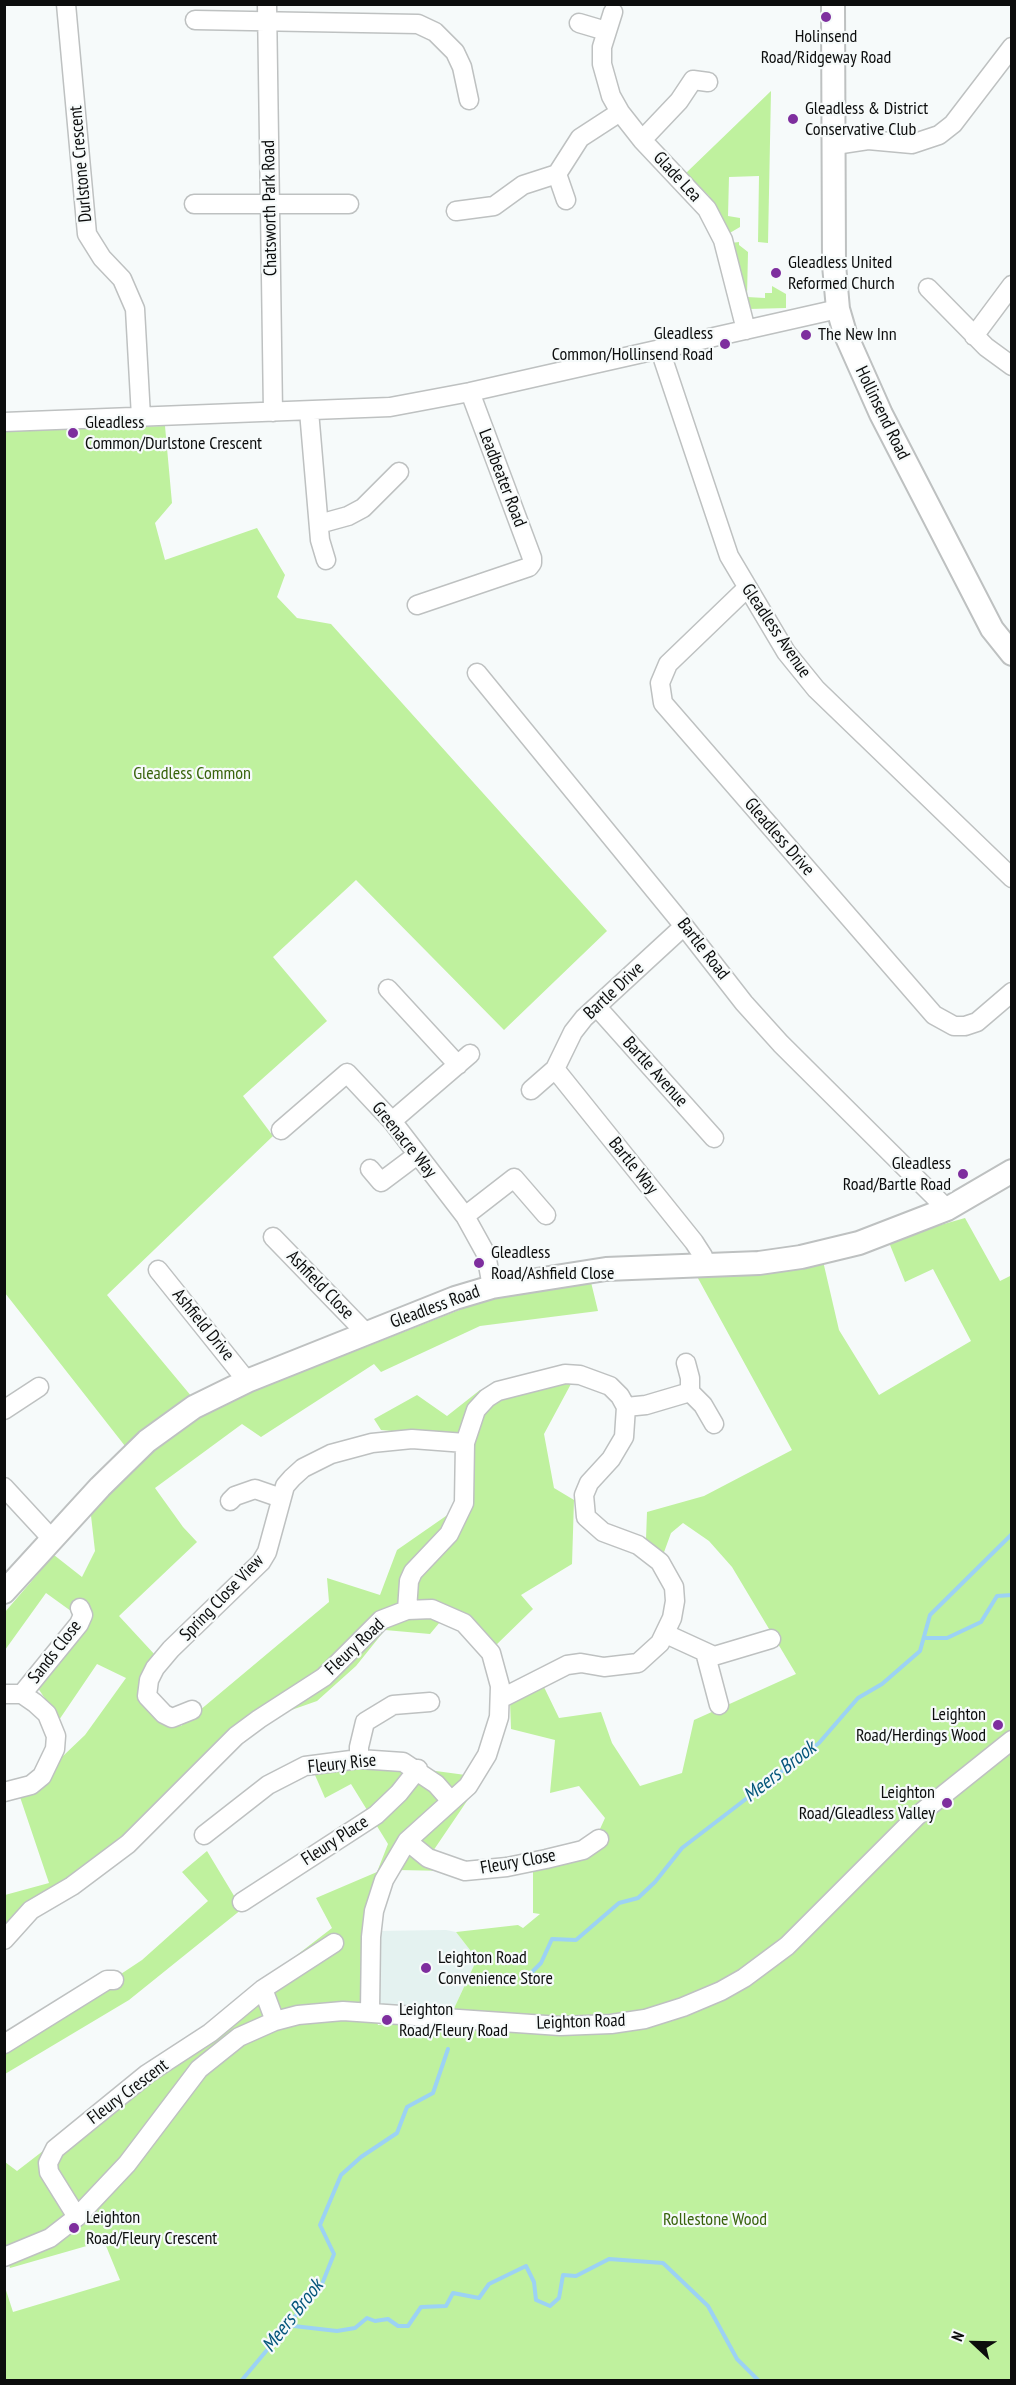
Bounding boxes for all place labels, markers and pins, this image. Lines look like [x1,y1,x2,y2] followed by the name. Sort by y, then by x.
[819,10,833,24] marker: Holinsend Road/Ridgeway Road
[761,26,891,68] place label: Holinsend Road/Ridgeway Road
[805,98,928,140] place label: Gleadless & District Conservative Club
[786,112,800,126] marker: Gleadless & District Conservative Club
[788,252,895,294] place label: Gleadless United Reformed Church
[769,266,783,280] marker: Gleadless United Reformed Church
[552,323,713,366] place label: Gleadless Common/Hollinsend Road
[818,324,897,346] place label: The New Inn
[799,328,813,342] marker: The New Inn
[718,337,732,351] marker: Gleadless Common/Hollinsend Road
[85,412,262,454] place label: Gleadless Common/Durlstone Crescent
[66,426,80,440] marker: Gleadless Common/Durlstone Crescent
[843,1153,951,1196] place label: Gleadless Road/Bartle Road
[956,1167,970,1181] marker: Gleadless Road/Bartle Road
[491,1242,614,1284] place label: Gleadless Road/Ashfield Close
[472,1256,486,1270] marker: Gleadless Road/Ashfield Close
[856,1704,986,1746] place label: Leighton Road/Herdings Wood
[991,1718,1005,1732] marker: Leighton Road/Herdings Wood
[799,1782,935,1824] place label: Leighton Road/Gleadless Valley
[940,1796,954,1810] marker: Leighton Road/Gleadless Valley
[438,1947,553,1990] place label: Leighton Road Convenience Store
[419,1961,433,1975] marker: Leighton Road Convenience Store
[399,1999,508,2042] place label: Leighton Road/Fleury Road
[380,2013,394,2027] marker: Leighton Road/Fleury Road
[86,2207,217,2250] place label: Leighton Road/Fleury Crescent
[67,2221,81,2235] marker: Leighton Road/Fleury Crescent

